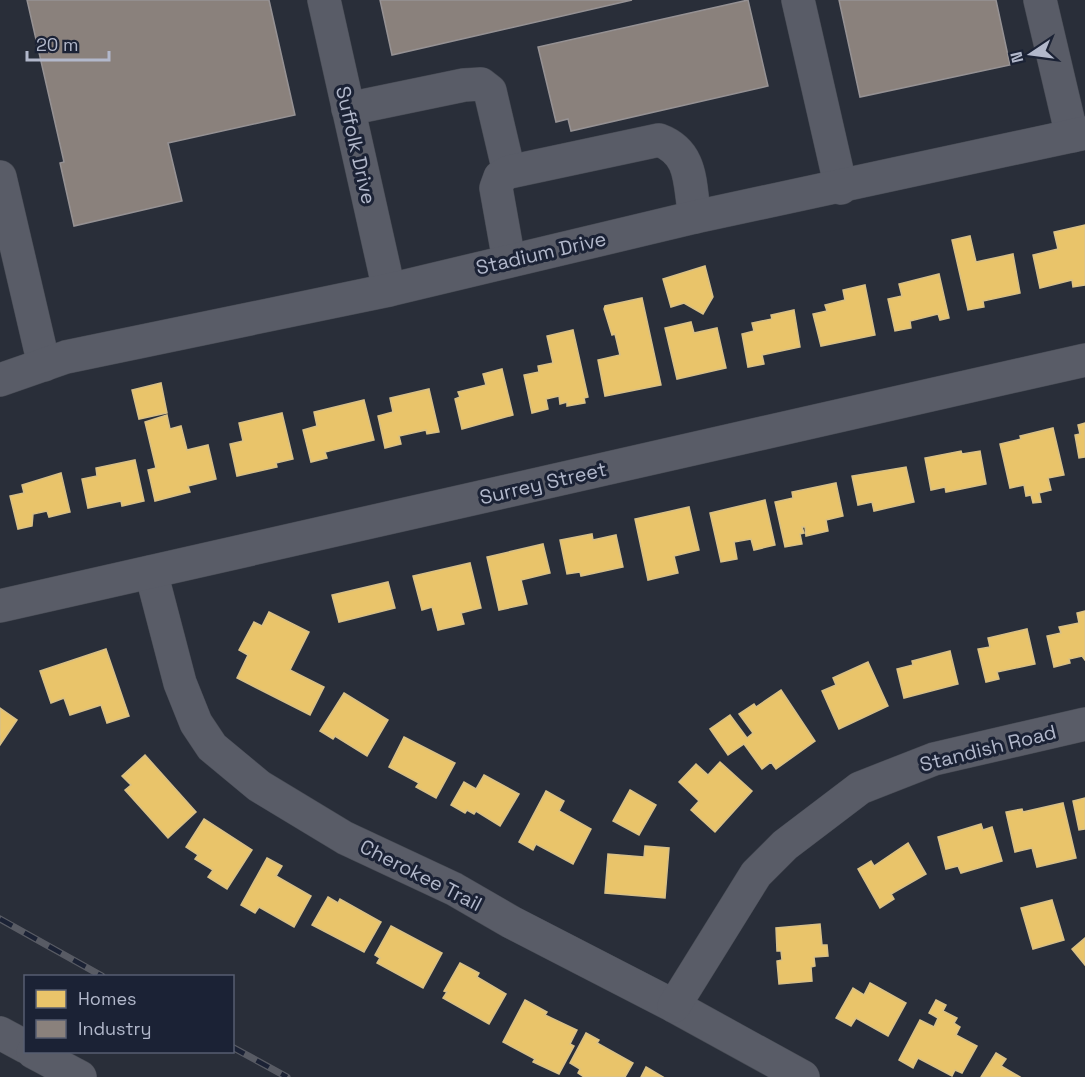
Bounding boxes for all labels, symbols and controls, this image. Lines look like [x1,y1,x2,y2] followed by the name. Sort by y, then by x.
[27,24,110,62] scale bar
[1001,24,1061,84] north arrow
[36,33,79,56] text: 20 m
[1005,50,1028,65] text: N
[330,83,382,207] street label: Suffolk Drive
[473,225,609,281] street label: Stadium Drive
[477,456,609,510] street label: Surrey Street
[917,718,1059,778] street label: Standish Road
[356,833,486,917] street label: Cherokee Trail
[24,975,234,1053] legend
[78,987,137,1010] text: Homes
[78,1017,151,1040] text: Industry

